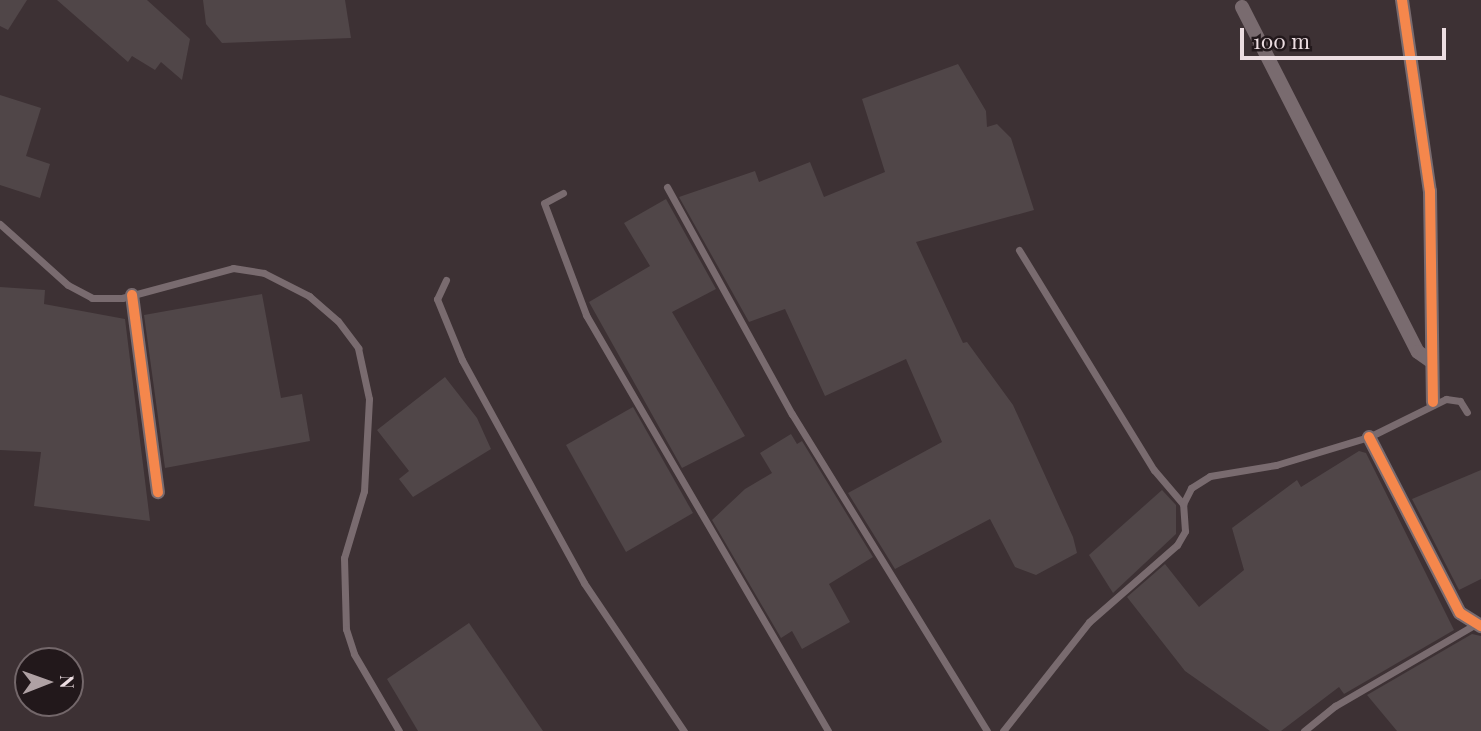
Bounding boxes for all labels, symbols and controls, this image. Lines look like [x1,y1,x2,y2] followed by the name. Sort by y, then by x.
[1243,14,1450,58] scale bar
[1253,26,1310,54] text: 100 m
[14,647,84,717] north arrow
[55,675,81,689] text: N

